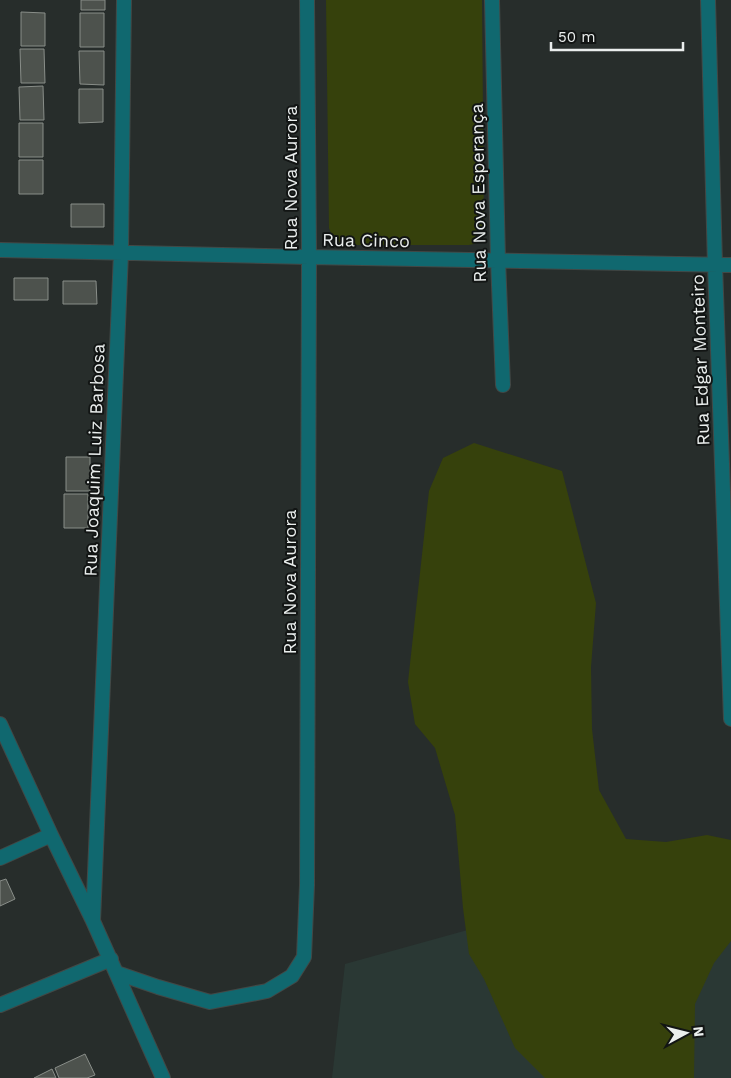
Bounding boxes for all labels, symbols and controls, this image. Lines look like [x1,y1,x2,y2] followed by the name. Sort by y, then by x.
[551,20,684,52] scale bar
[558,28,595,46] text: 50 m
[466,103,490,283] street label: Rua Nova Esperança
[280,106,301,250] street label: Rua Nova Aurora
[322,229,410,251] street label: Rua Cinco
[687,274,713,446] street label: Rua Edgar Monteiro
[79,343,109,577] street label: Rua Joaquim Luiz Barbosa
[279,510,300,654] street label: Rua Nova Aurora
[661,1008,711,1058] north arrow
[690,1025,707,1038] text: N

